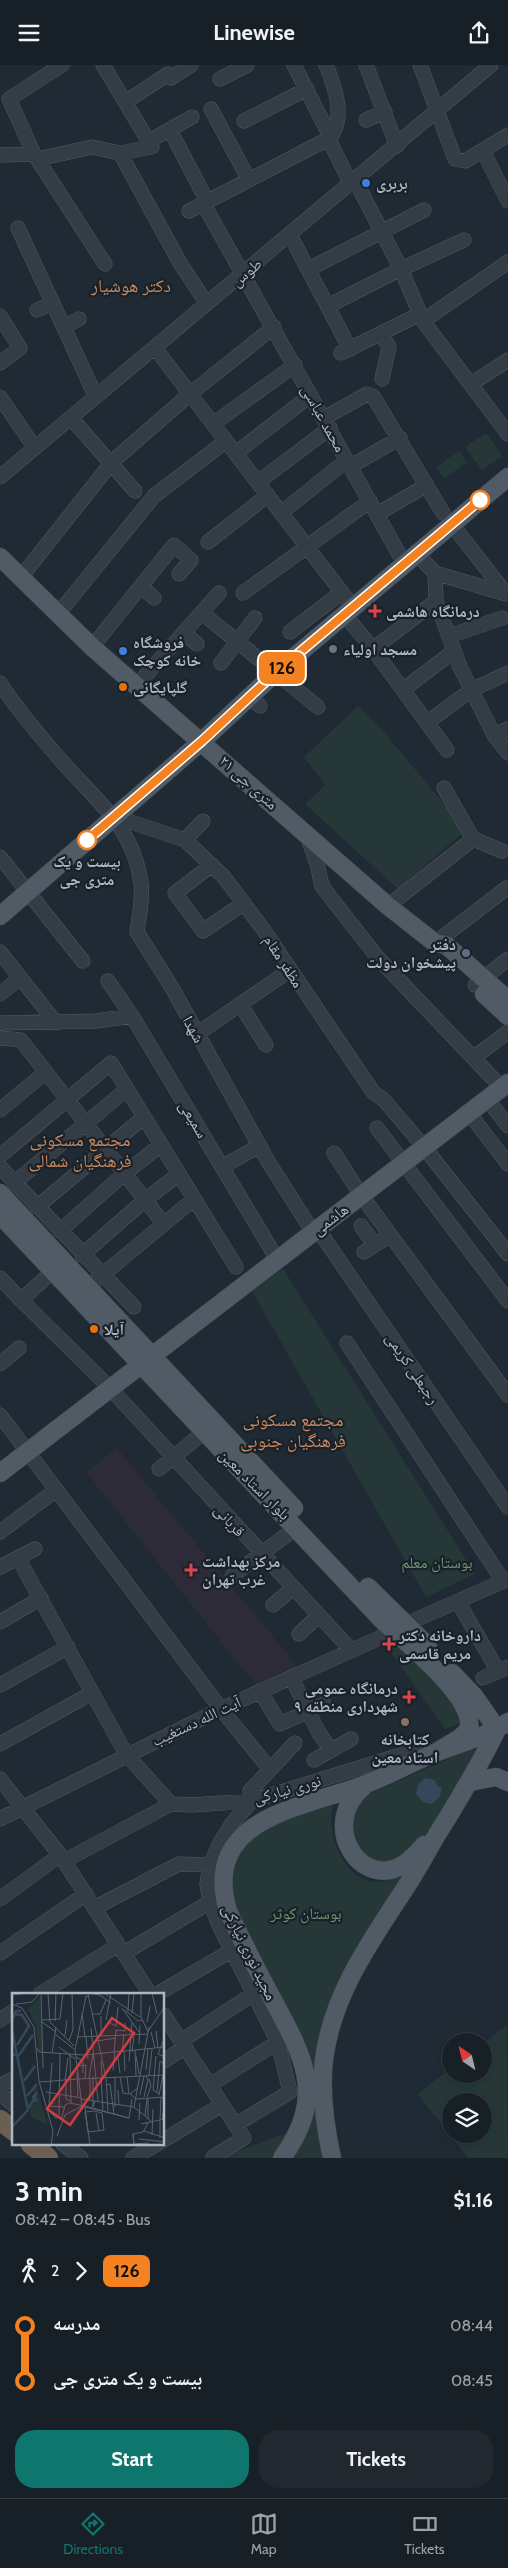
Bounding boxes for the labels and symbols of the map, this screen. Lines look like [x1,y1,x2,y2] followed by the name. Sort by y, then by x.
[376,174,408,193] place label: بربری
[360,177,372,189] marker: بربری
[227,254,266,291] street label: طوس
[90,275,171,297] district label: دکتر هوشیار
[296,381,350,456] street label: محمد عباسی
[470,490,490,510] unlabelled marker
[386,602,480,621] place label: درمانگاه هاشمی
[368,604,382,618] marker: درمانگاه هاشمی
[133,633,201,670] place label: فروشگاه خانه کوچک
[343,640,417,659] place label: مسجد اولیاء
[327,643,339,655] marker: مسجد اولیاء
[117,645,129,657] marker: فروشگاه خانه کوچک
[253,652,311,684] line badge: 126
[133,678,187,697] place label: گلپایگانی
[117,681,129,693] marker: گلپایگانی
[215,751,282,814] street label: ۲۱ متری جی
[77,830,97,850] marker: بیست و یک متری جی
[53,852,121,889] place label: بیست و یک متری جی
[259,931,308,992] street label: مظفر مقام
[366,935,456,972] place label: دفتر پیشخوان دولت
[460,947,472,959] marker: دفتر پیشخوان دولت
[178,1012,209,1046] street label: شهدا
[174,1097,212,1142] street label: سمیعی
[28,1129,132,1172] district label: مجتمع مسکونی فرهنگیان شمالی
[308,1200,353,1240] street label: هاشمی
[104,1320,125,1339] place label: آیلا
[88,1323,100,1335] marker: آیلا
[381,1329,443,1408] street label: رجبعلی کریمی
[240,1409,346,1452] district label: مجتمع مسکونی فرهنگیان جنوبی
[214,1445,294,1525] street label: بلوار استاد معین
[209,1500,249,1541] street label: قربانی
[202,1552,280,1589] place label: مرکز بهداشت غرب تهران
[401,1553,473,1573] park label: بوستان معلم
[184,1563,198,1577] marker: مرکز بهداشت غرب تهران
[398,1626,481,1665] place label: داروخانه دکتر مریم قاسمی
[383,1638,395,1650] marker: داروخانه دکتر مریم قاسمی
[294,1679,398,1716] place label: درمانگاه عمومی شهرداری منطقه ۹
[402,1690,416,1704] marker: درمانگاه عمومی شهرداری منطقه ۹
[149,1692,245,1750] street label: آیت الله دستغیب
[399,1716,411,1728] marker: کتابخانه استاد معین
[372,1730,438,1767] place label: کتابخانه استاد معین
[251,1771,323,1809] street label: نوری نیارکی
[217,1901,281,2004] street label: مجید نوری نیارکی
[269,1904,342,1924] park label: بوستان کوثر
[12,1993,165,2145] inset map
[442,2033,492,2083] north arrow

